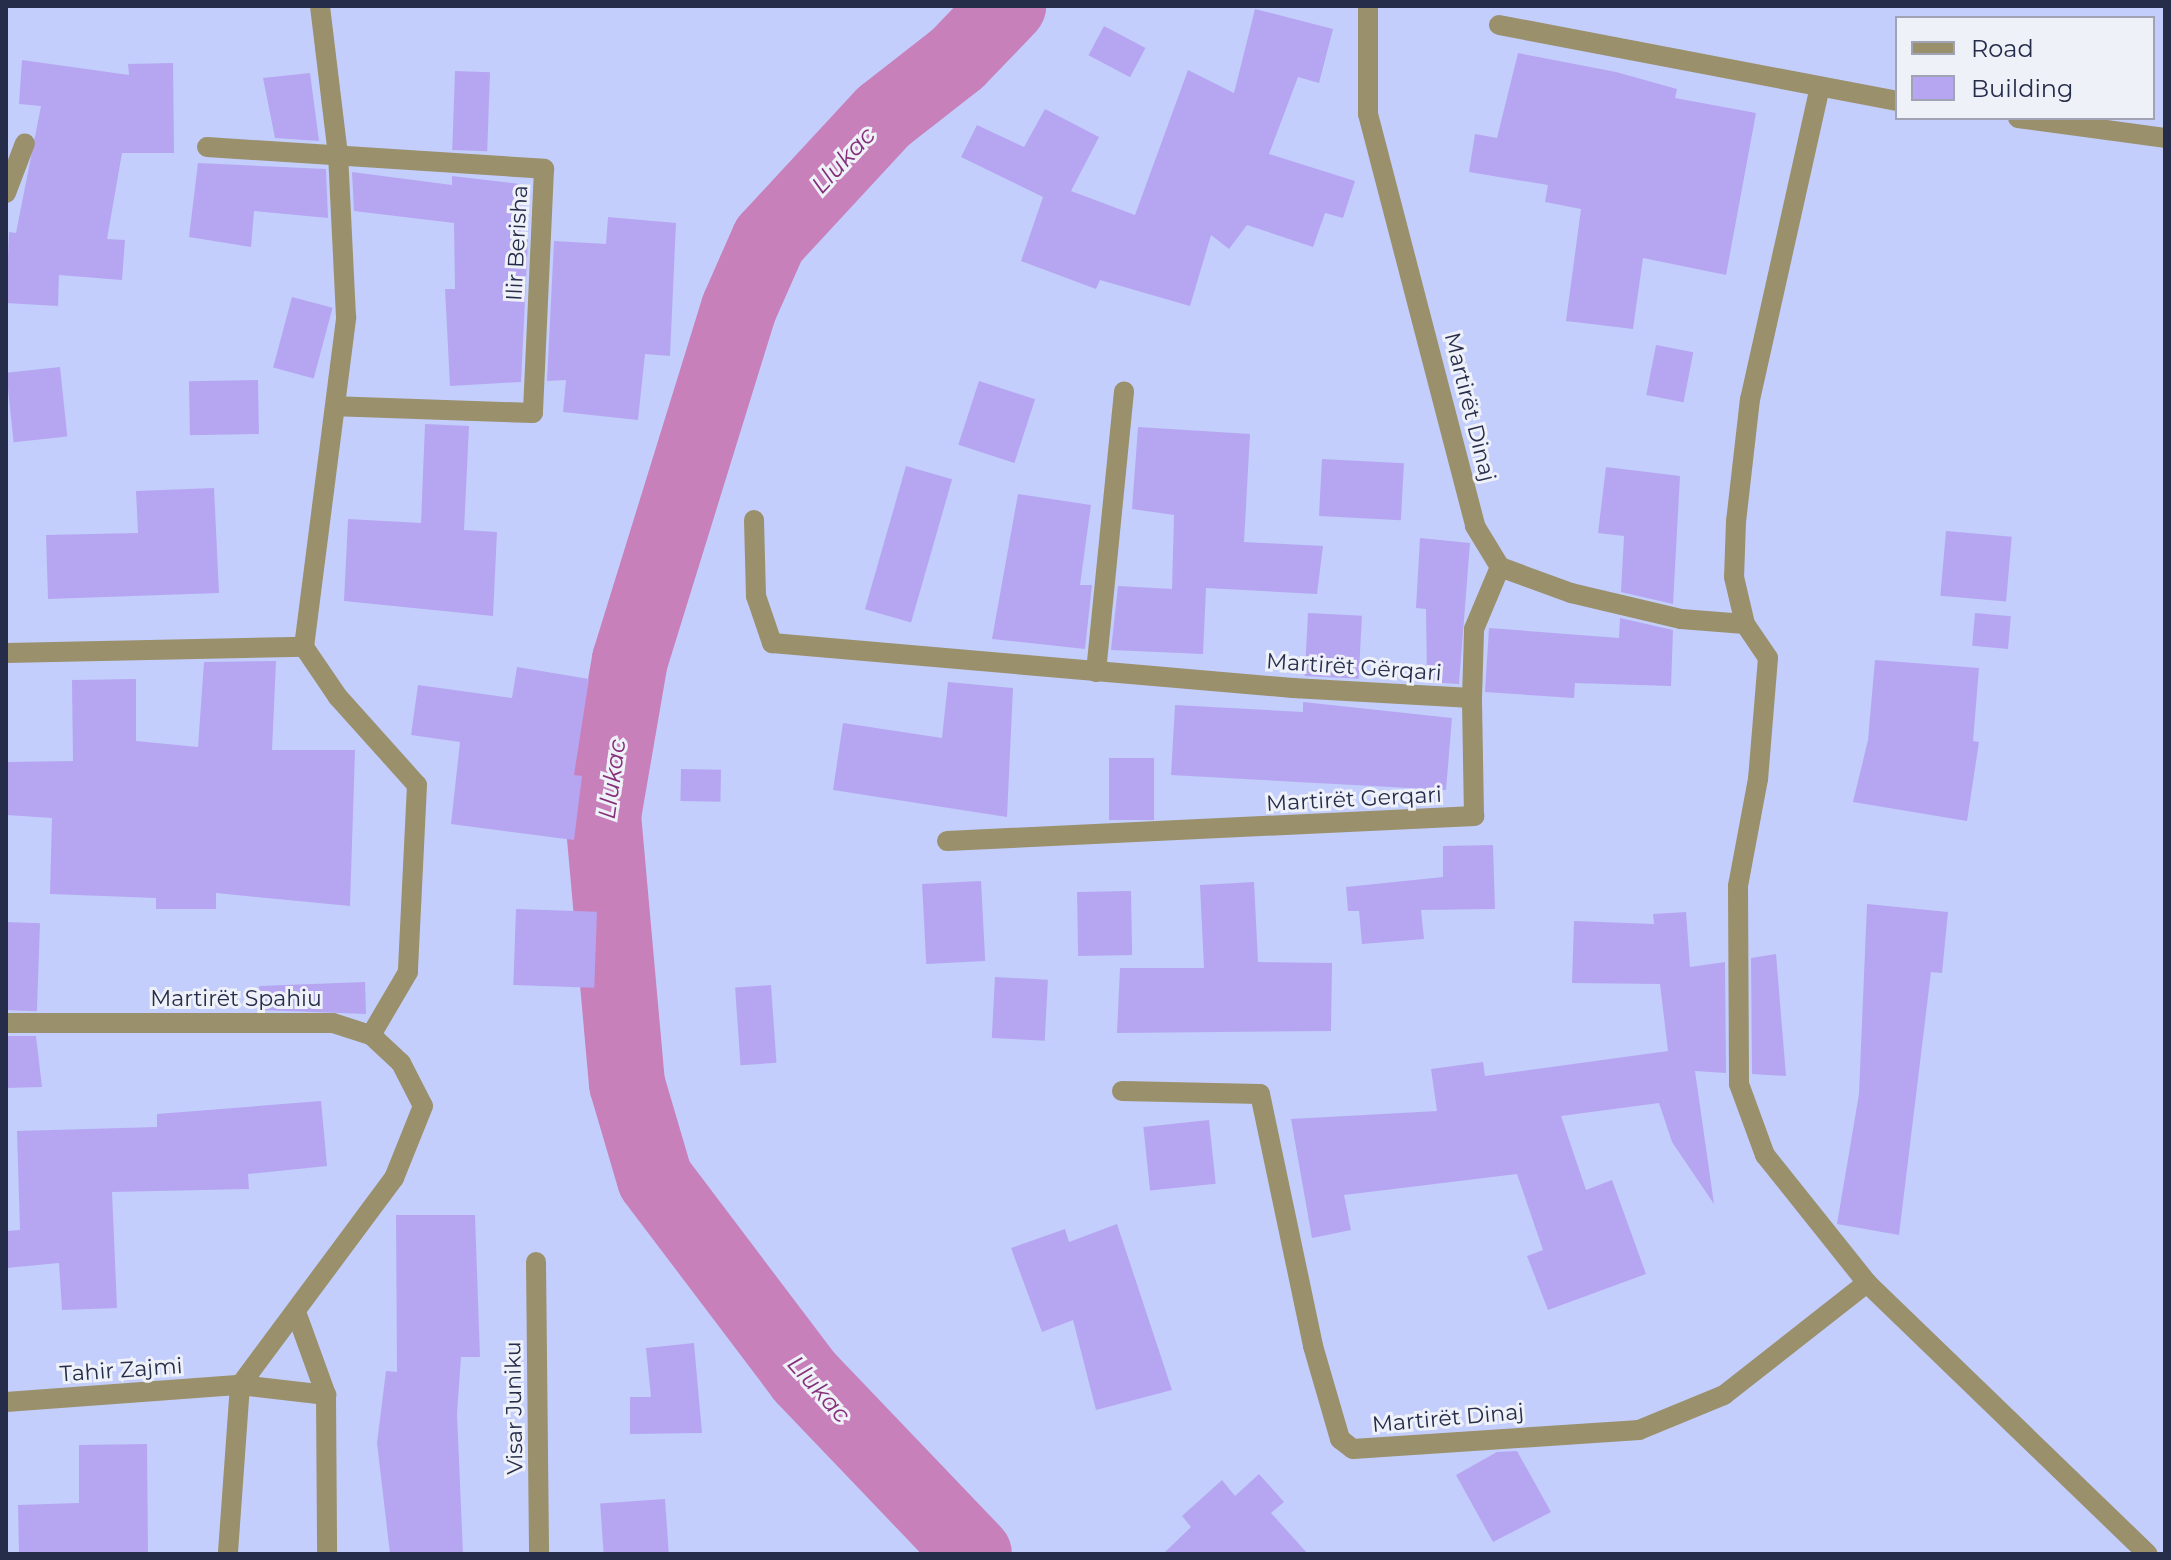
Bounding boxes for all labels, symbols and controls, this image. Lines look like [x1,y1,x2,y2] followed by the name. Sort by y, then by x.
[1895,16,2155,120] legend
[1971,34,2034,63] text: Road
[1971,74,2074,103] text: Building
[805,121,881,199] water label: Llukac
[501,184,533,302] street label: Ilir Berisha
[1439,330,1501,484] street label: Martirët Dinaj
[1265,648,1443,686] street label: Martirët Gërqari
[592,737,632,821] water label: Llukac
[1266,781,1442,817] street label: Martirët Gerqari
[150,986,322,1012] street label: Martirët Spahiu
[500,1341,528,1475] street label: Visar Juniku
[781,1350,857,1428] water label: Llukac
[59,1353,183,1387] street label: Tahir Zajmi
[1371,1398,1525,1438] street label: Martirët Dinaj

